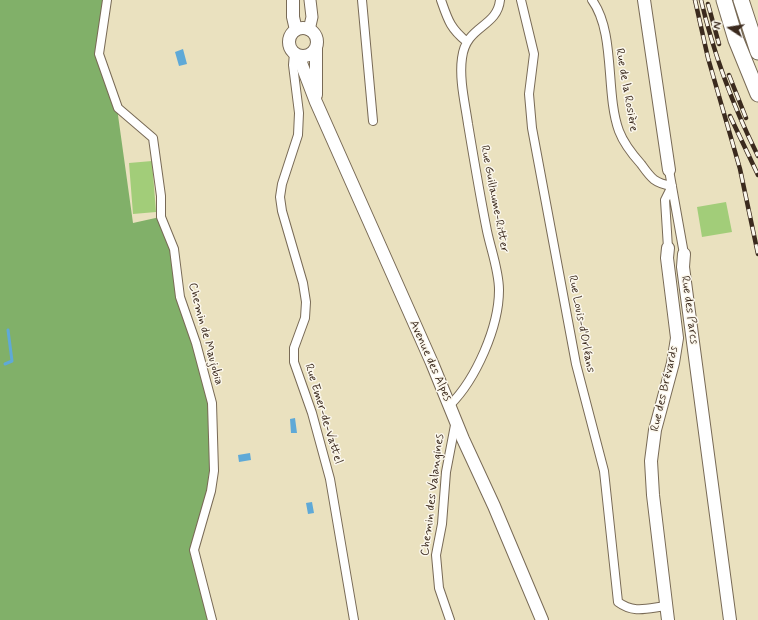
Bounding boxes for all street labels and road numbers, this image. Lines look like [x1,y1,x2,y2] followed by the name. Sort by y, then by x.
[612,47,640,133] street label: Rue de la Rosière
[477,144,511,254] street label: Rue Guillaume-Ritter
[565,274,597,374] street label: Rue Louis-d'Orléans
[677,275,701,345] street label: Rue des Parcs
[184,281,226,387] street label: Chemin de Maujobia
[406,318,454,404] street label: Avenue des Alpes
[648,345,682,433] street label: Rue des Brévards
[301,362,345,466] street label: Rue Emer-de-Vattel
[418,433,448,557] street label: Chemin des Valangines

